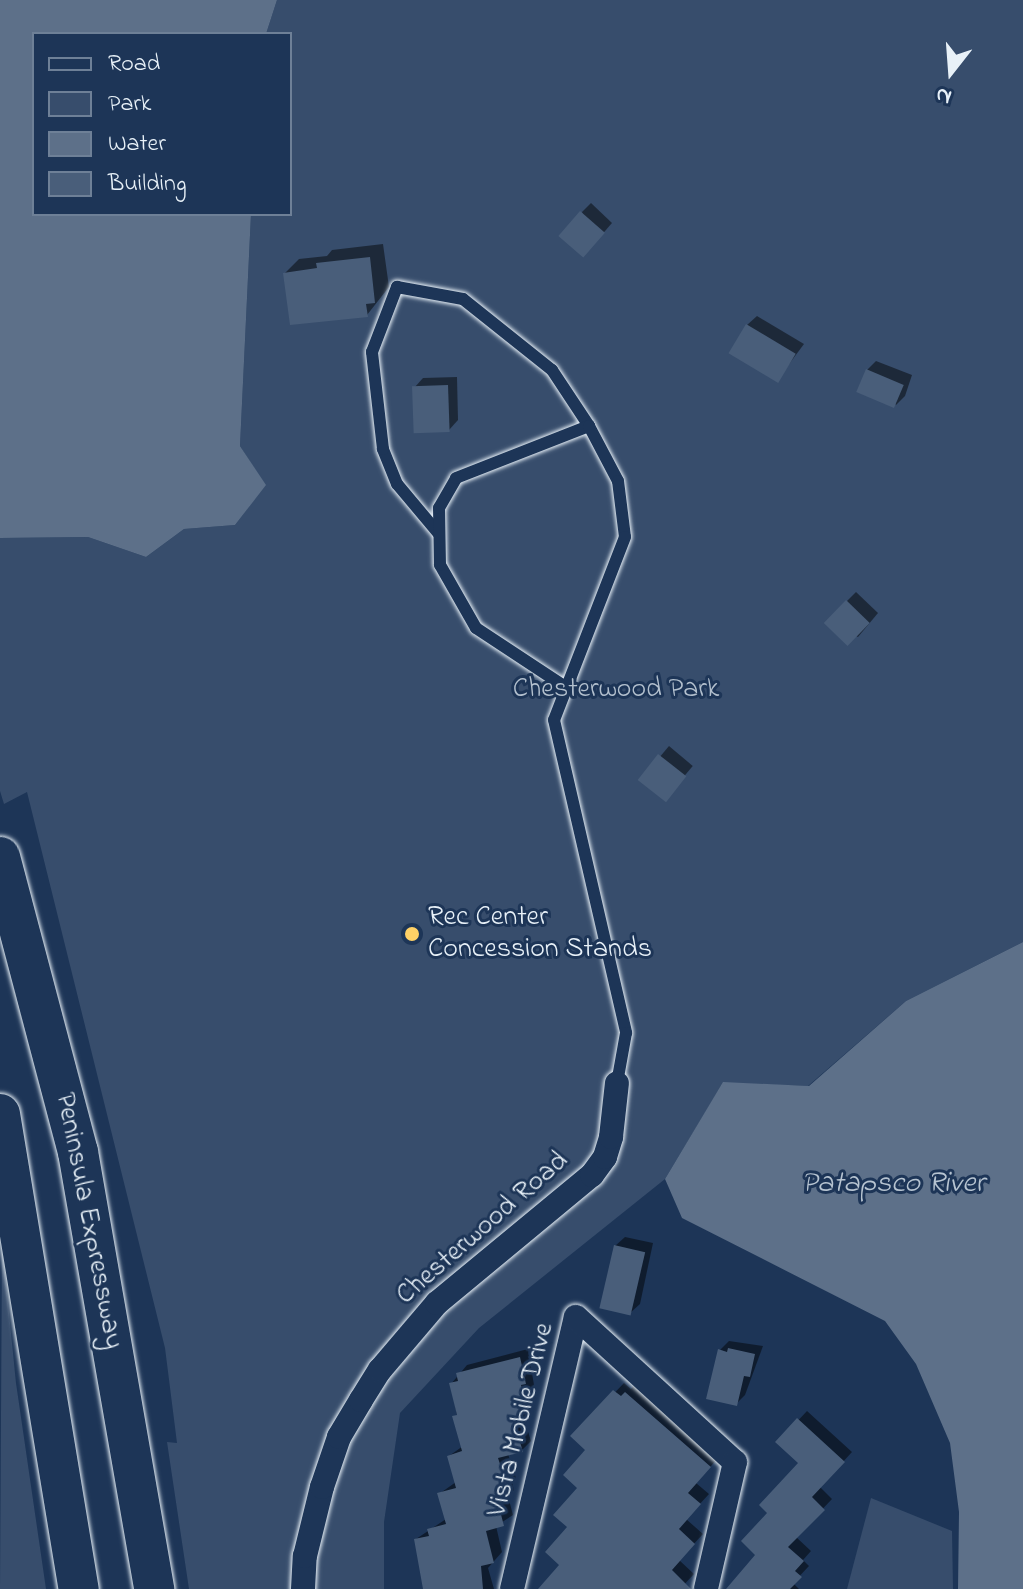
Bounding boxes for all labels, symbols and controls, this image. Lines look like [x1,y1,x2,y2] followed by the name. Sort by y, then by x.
[32,32,292,216] legend
[911,32,991,112] north arrow
[108,47,160,82] text: Road
[932,77,956,112] text: N
[108,87,151,122] text: Park
[108,127,166,162] text: Water
[108,167,187,202] text: Building
[513,673,719,707] park label: Chesterwood Park
[428,901,652,967] place label: Rec Center Concession Stands
[403,925,421,943] marker: Rec Center Concession Stands
[47,1090,129,1352] street label: Peninsula Expressway
[390,1145,576,1313] street label: Chesterwood Road
[801,1166,985,1202] water label: Patapsco River
[482,1320,562,1520] street label: Vista Mobile Drive

